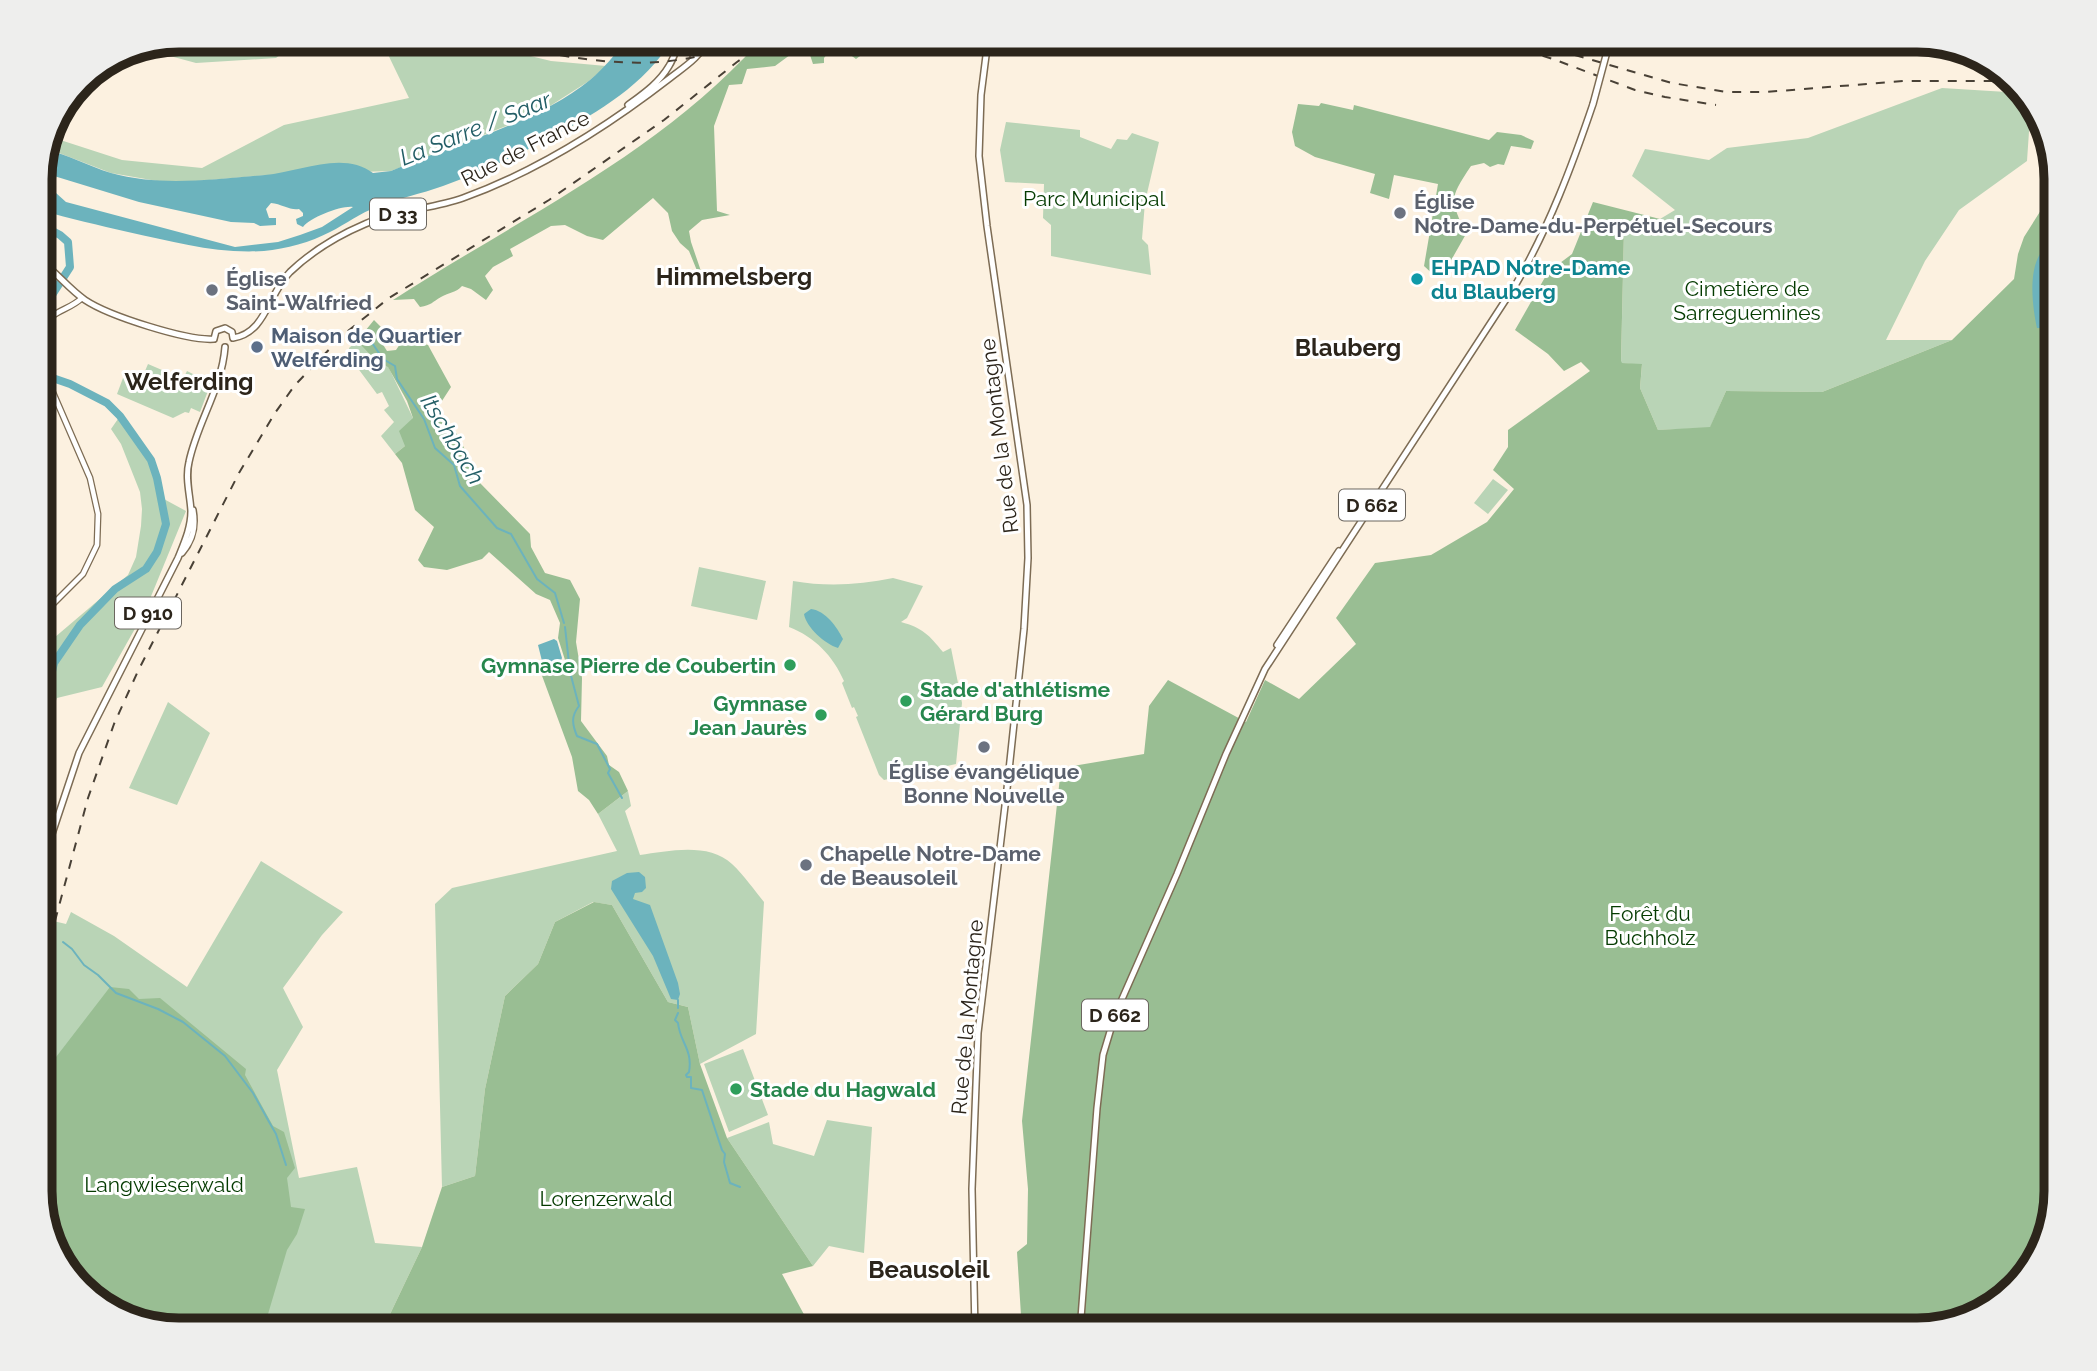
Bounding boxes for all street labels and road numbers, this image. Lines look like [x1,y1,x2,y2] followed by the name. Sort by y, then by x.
[457,105,593,191] street label: Rue de France
[370,198,426,230] road number: D 33
[975,337,1023,535] street label: Rue de la Montagne
[1339,490,1405,520] road number: D 662
[115,598,181,628] road number: D 910
[946,918,988,1116] street label: Rue de la Montagne
[1082,1000,1148,1030] road number: D 662

